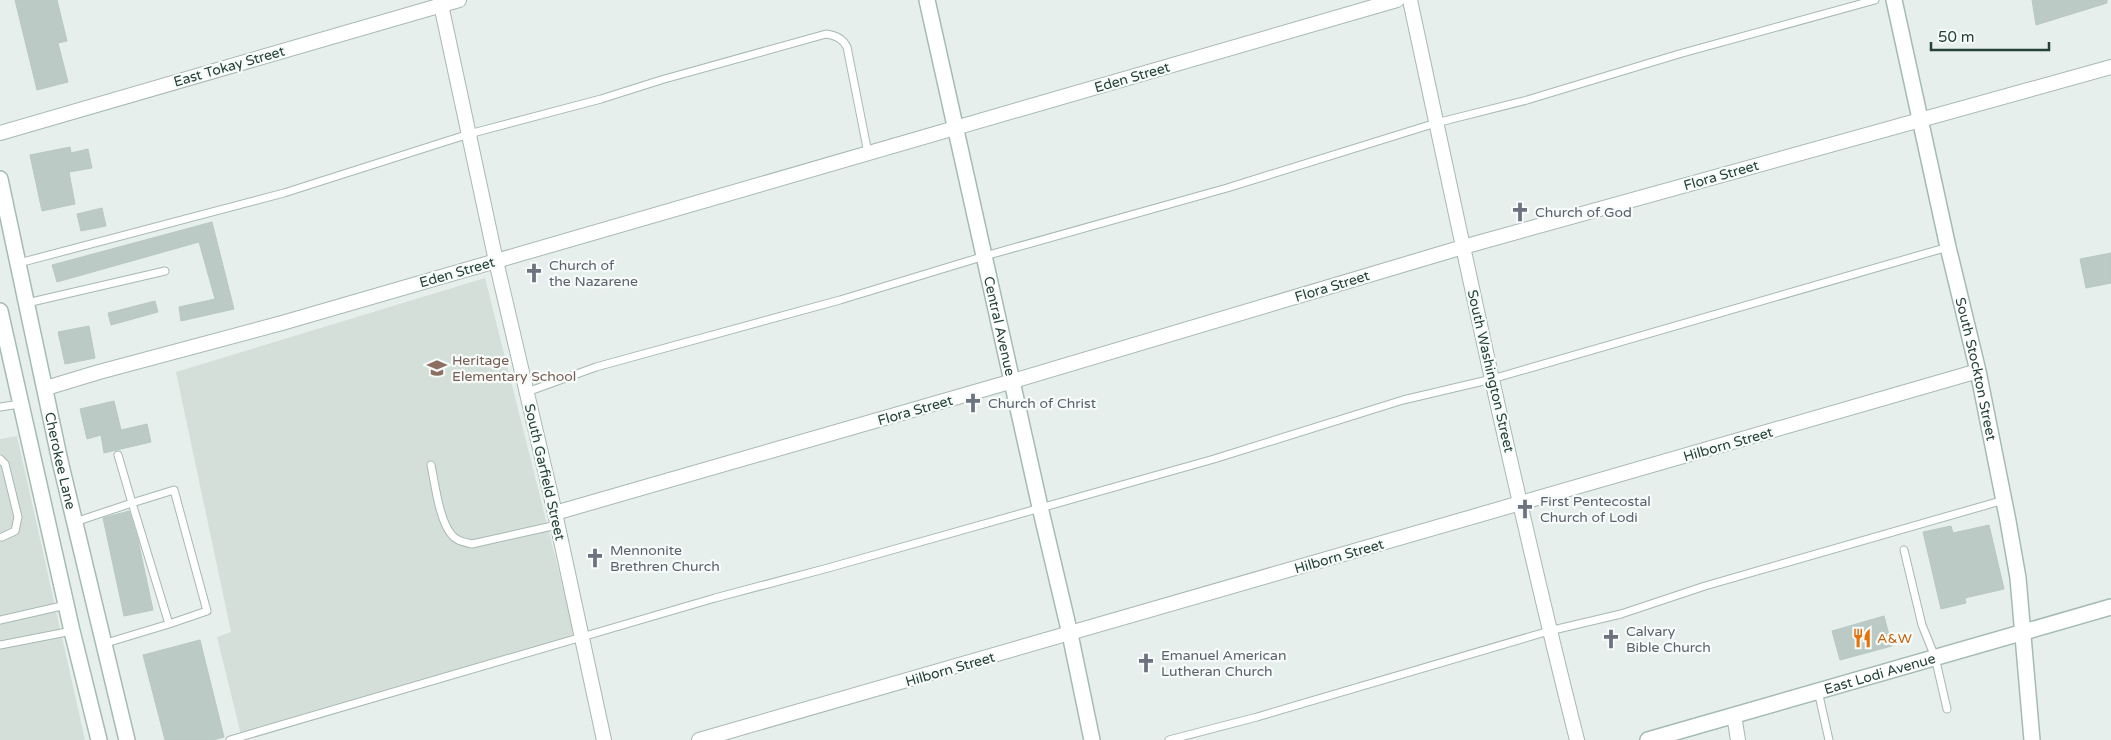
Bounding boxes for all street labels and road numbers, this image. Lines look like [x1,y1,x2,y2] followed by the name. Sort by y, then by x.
[172,42,287,90] street label: East Tokay Street
[1092,58,1172,96] street label: Eden Street
[1682,156,1761,194] street label: Flora Street
[417,253,497,291] street label: Eden Street
[1293,267,1372,306] street label: Flora Street
[980,275,1019,378] street label: Central Avenue
[1463,288,1518,455] street label: South Washington Street
[1951,296,2000,443] street label: South Stockton Street
[876,391,955,429] street label: Flora Street
[521,402,569,543] street label: South Garfield Street
[41,410,79,511] street label: Cherokee Lane
[1681,423,1775,465] street label: Hilborn Street
[1292,535,1386,577] street label: Hilborn Street
[903,648,997,690] street label: Hilborn Street
[1822,650,1938,698] street label: East Lodi Avenue

